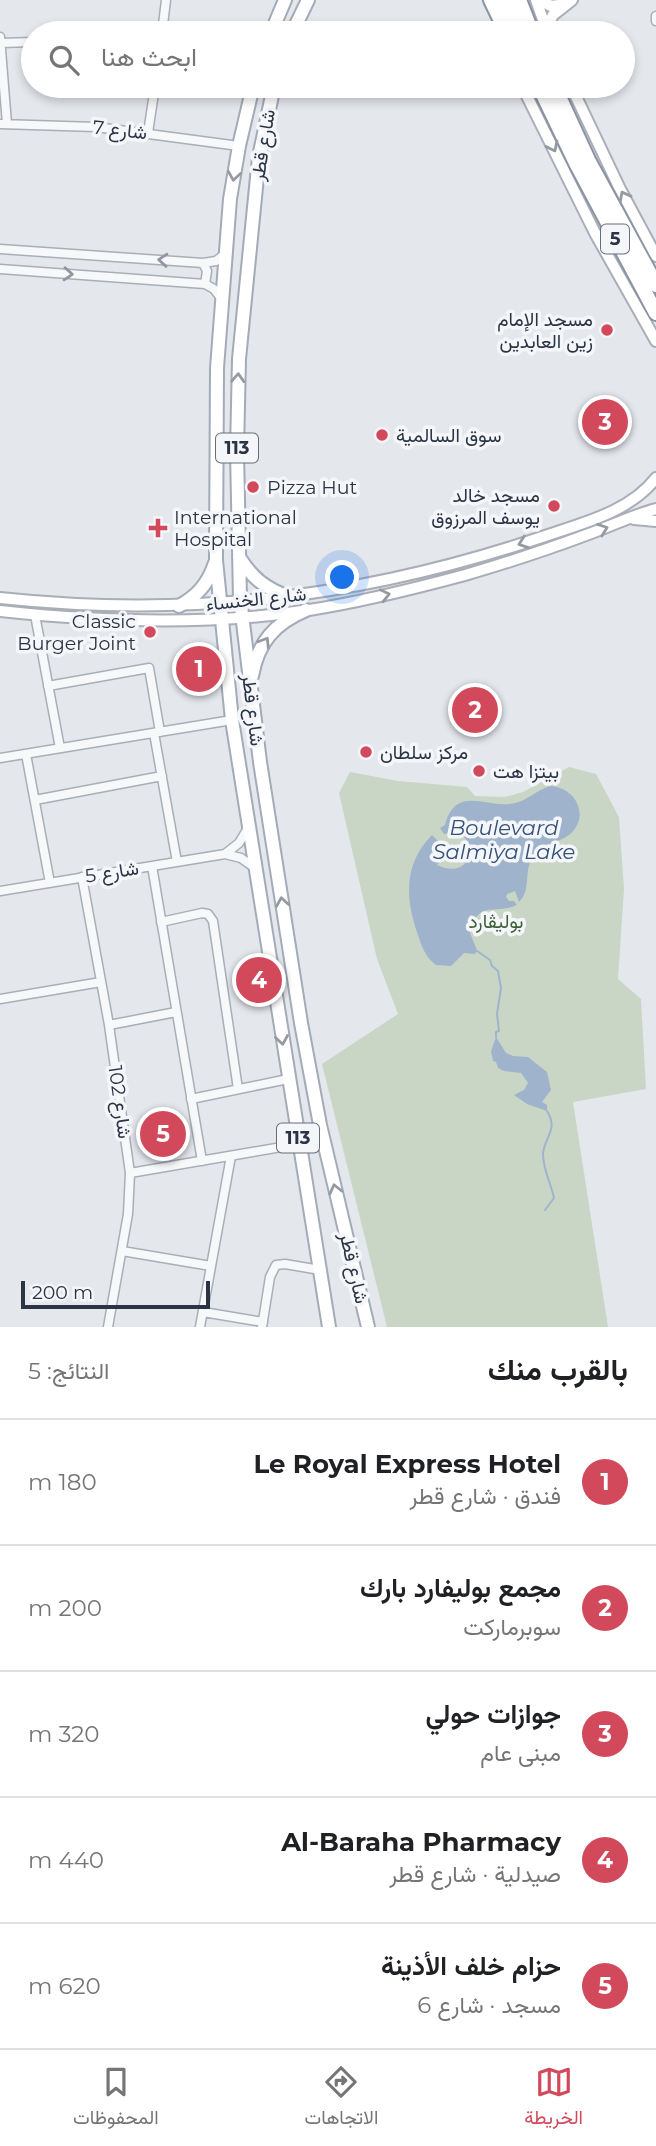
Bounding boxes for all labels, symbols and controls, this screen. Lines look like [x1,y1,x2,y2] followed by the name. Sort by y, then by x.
[21,21,635,98] search box
[45,41,83,79] icon: search
[101,41,197,73] text: ابحث هنا
[246,108,281,184] street label: شارع قطر
[92,116,148,145] street label: شارع 7
[544,140,558,152] one-way arrow
[227,171,242,182] one-way arrow
[619,191,632,203] one-way arrow
[601,225,629,254] road number: 5
[157,253,168,268] one-way arrow
[63,266,74,281] one-way arrow
[497,308,593,353] place label: مسجد الإمام زين العابدين
[599,322,615,338] marker: مسجد الإمام زين العابدين
[231,372,246,383] one-way arrow
[582,396,628,448] pin: 3
[396,424,502,447] place label: سوق السالمية
[374,427,390,443] marker: سوق السالمية
[216,434,258,462] road number: 113
[267,476,358,499] place label: Pizza Hut
[245,479,261,495] marker: Pizza Hut
[431,484,540,529] place label: مسجد خالد يوسف المرزوق
[546,498,562,514] marker: مسجد خالد يوسف المرزوق
[174,506,297,551] place label: International Hospital
[148,518,168,538] marker: International Hospital
[596,523,608,537] one-way arrow
[518,535,530,549] one-way arrow
[325,560,359,594] your location
[205,582,308,617] street label: شارع الخنساء
[379,589,391,603] one-way arrow
[17,610,136,655] place label: Classic Burger Joint
[142,624,158,640] marker: Classic Burger Joint
[257,637,270,650] one-way arrow
[176,643,222,695] pin: 1
[236,672,269,747] street label: شارع قطر
[452,684,498,736] pin: 2
[380,741,468,764] place label: مركز سلطان
[358,744,374,760] marker: مركز سلطان
[493,760,559,783] place label: بيتزا هت
[471,763,487,779] marker: بيتزا هت
[433,815,575,864] water label: Boulevard Salmiya Lake
[84,856,141,889] street label: شارع 5
[275,896,290,907] one-way arrow
[469,910,523,933] park label: بوليڤارد
[236,954,282,1006] pin: 4
[274,1034,289,1046] one-way arrow
[103,1064,136,1140] street label: شارع 102
[140,1108,186,1160] pin: 5
[277,1124,319,1153] road number: 113
[329,1183,343,1195] one-way arrow
[333,1229,373,1306] street label: شارع قطر
[21,1278,210,1310] scale bar
[32,1281,93,1304] text: 200 m
[488,1351,628,1388] text: بالقرب منك
[28,1357,109,1385] text: النتائج: 5
[253,1448,561,1480] text: Le Royal Express Hotel
[28,1468,97,1496] text: 180 m
[600,1468,610,1496] text: 1
[410,1482,561,1510] text: فندق · شارع قطر
[360,1572,561,1604] text: مجمع بوليفارد بارك
[28,1594,102,1622] text: 200 m
[598,1594,612,1622] text: 2
[463,1613,561,1641] text: سوبرماركت
[425,1698,561,1730] text: جوازات حولي
[28,1720,100,1748] text: 320 m
[598,1720,612,1748] text: 3
[480,1739,561,1767] text: مبنى عام
[281,1826,561,1858] text: Al-Baraha Pharmacy
[28,1846,104,1874] text: 440 m
[597,1846,613,1874] text: 4
[389,1860,561,1888] text: صيدلية · شارع قطر
[381,1950,561,1982] text: حزام خلف الأذينة
[28,1972,101,2000] text: 620 m
[598,1972,612,2000] text: 5
[417,1991,561,2019] text: مسجد · شارع 6
[73,2063,159,2134] tab: المحفوظات
[305,2063,378,2134] tab: الاتجاهات
[524,2063,583,2134] tab: الخريطة

